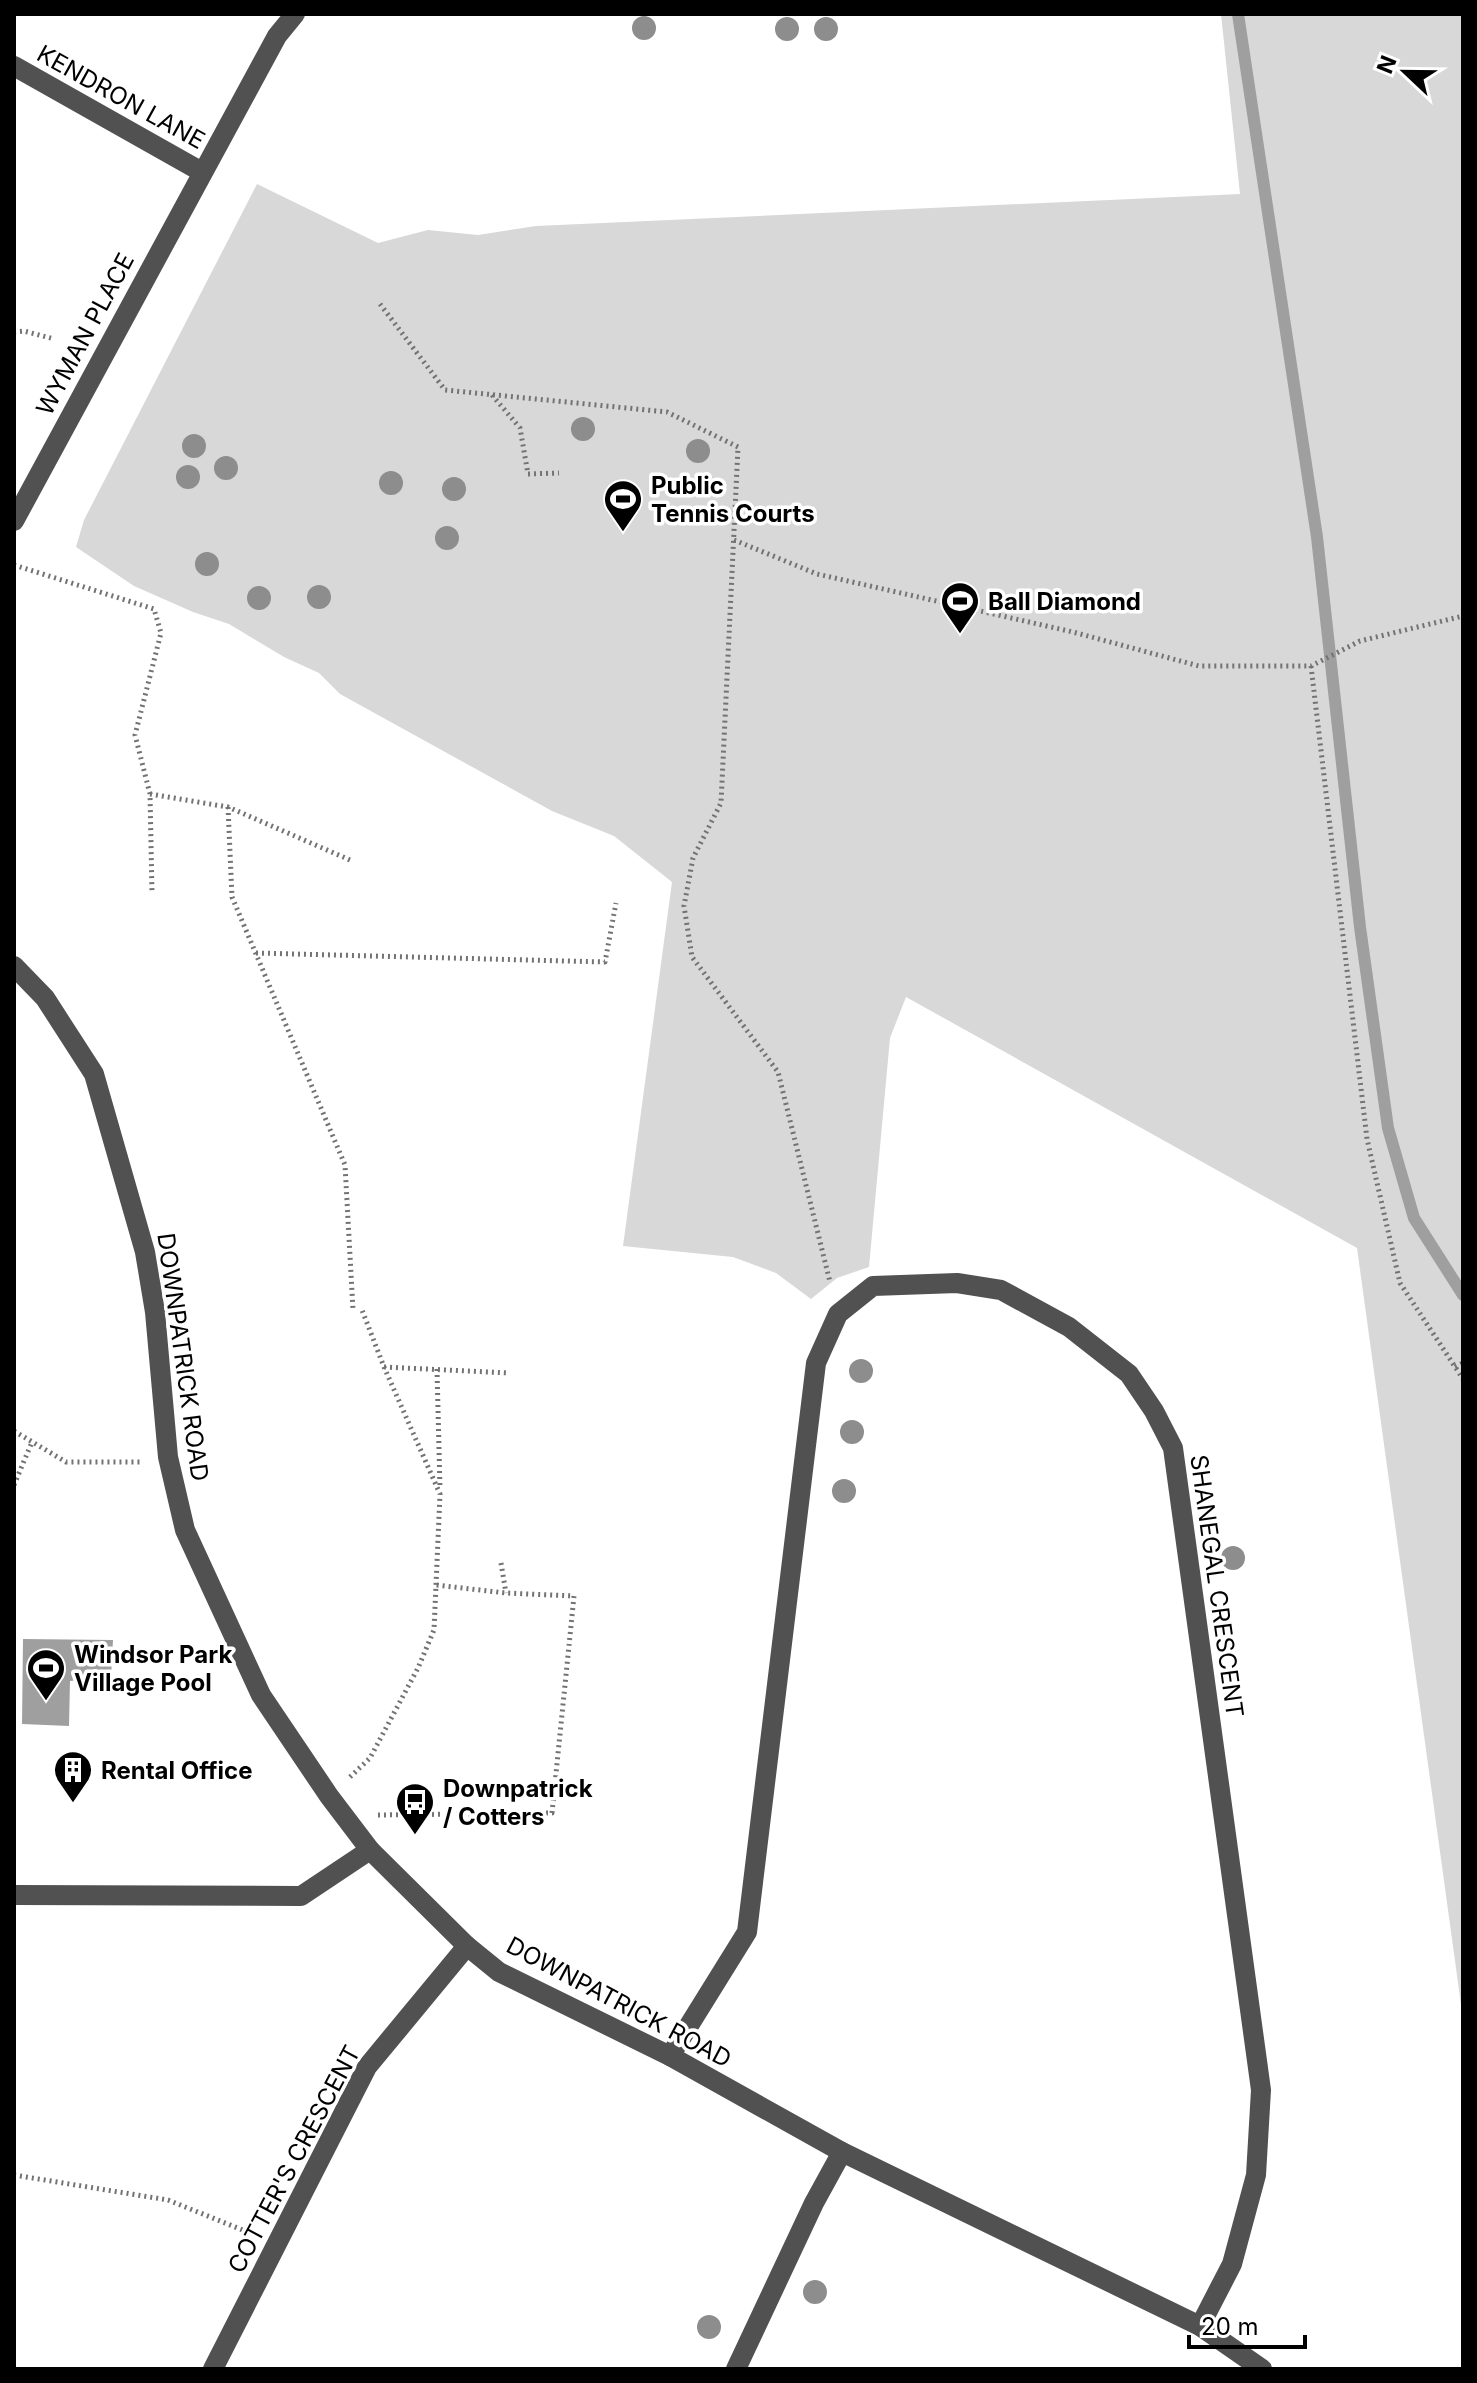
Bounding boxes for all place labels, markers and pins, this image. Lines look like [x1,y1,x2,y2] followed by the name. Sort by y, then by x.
[651,471,815,528] place label: Public Tennis Courts
[602,478,644,533] sports icon: Public Tennis Courts
[939,580,981,635] sports icon: Ball Diamond
[988,587,1141,616] place label: Ball Diamond
[74,1640,232,1697] place label: Windsor Park Village Pool
[25,1647,67,1702] sports icon: Windsor Park Village Pool
[52,1749,94,1804] building icon: Rental Office
[101,1756,252,1785] place label: Rental Office
[443,1774,593,1831] place label: Downpatrick / Cotters
[394,1781,436,1836] bus stop icon: Downpatrick / Cotters

